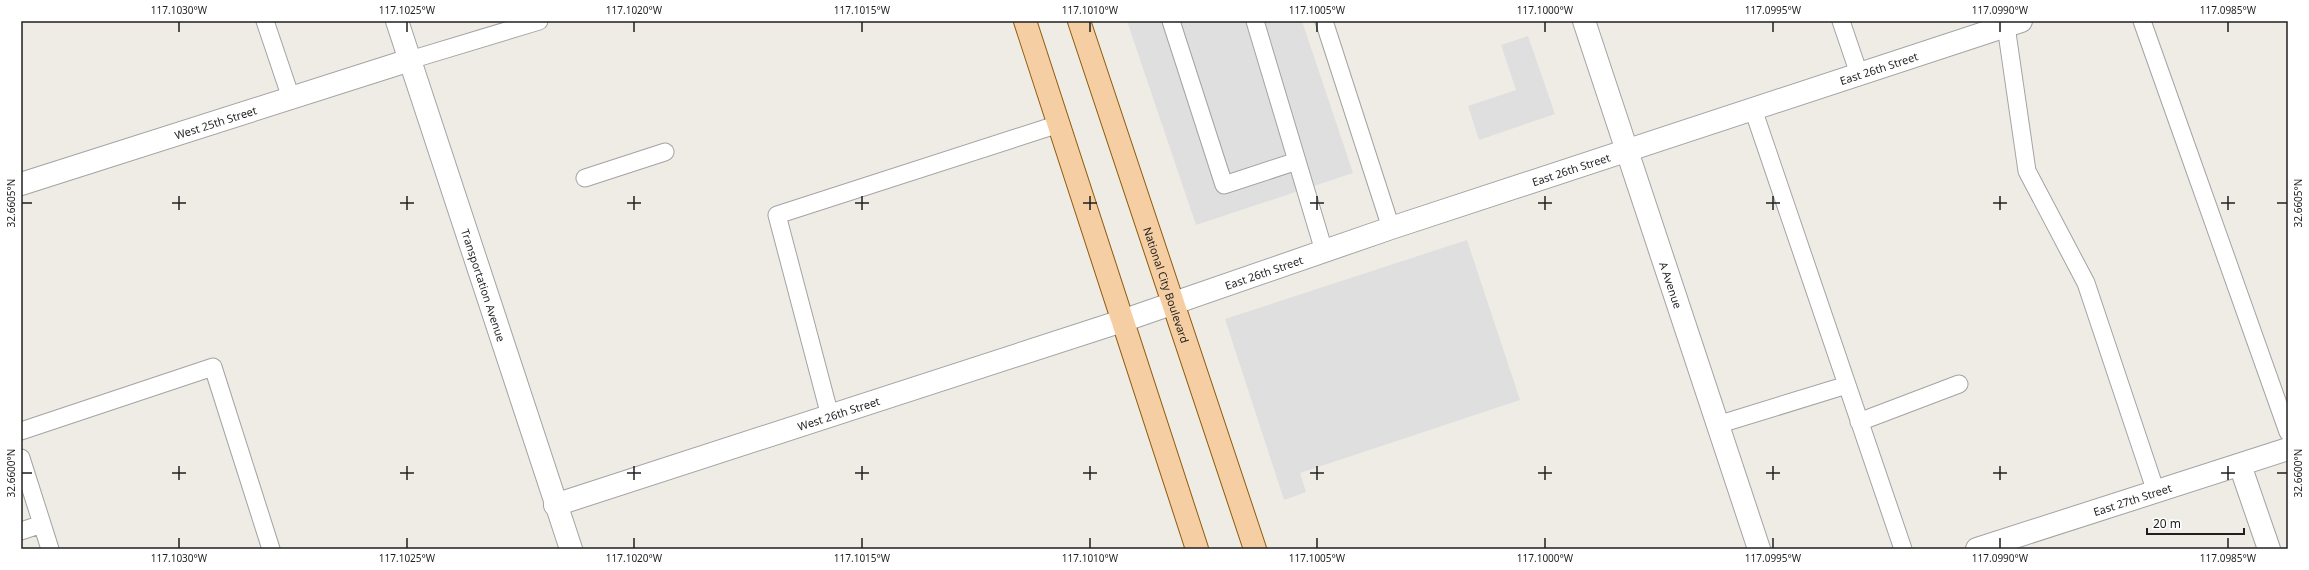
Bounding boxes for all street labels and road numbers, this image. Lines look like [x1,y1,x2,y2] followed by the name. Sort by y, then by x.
[1838,48,1920,88] street label: East 26th Street
[172,102,258,142] street label: West 25th Street
[1530,149,1612,189] street label: East 26th Street
[1141,225,1193,345] street label: National City Boulevard
[458,227,510,343] street label: Transportation Avenue
[1223,252,1305,292] street label: East 26th Street
[1657,259,1686,310] street label: A Avenue
[796,393,881,433] street label: West 26th Street
[2091,479,2173,519] street label: East 27th Street

